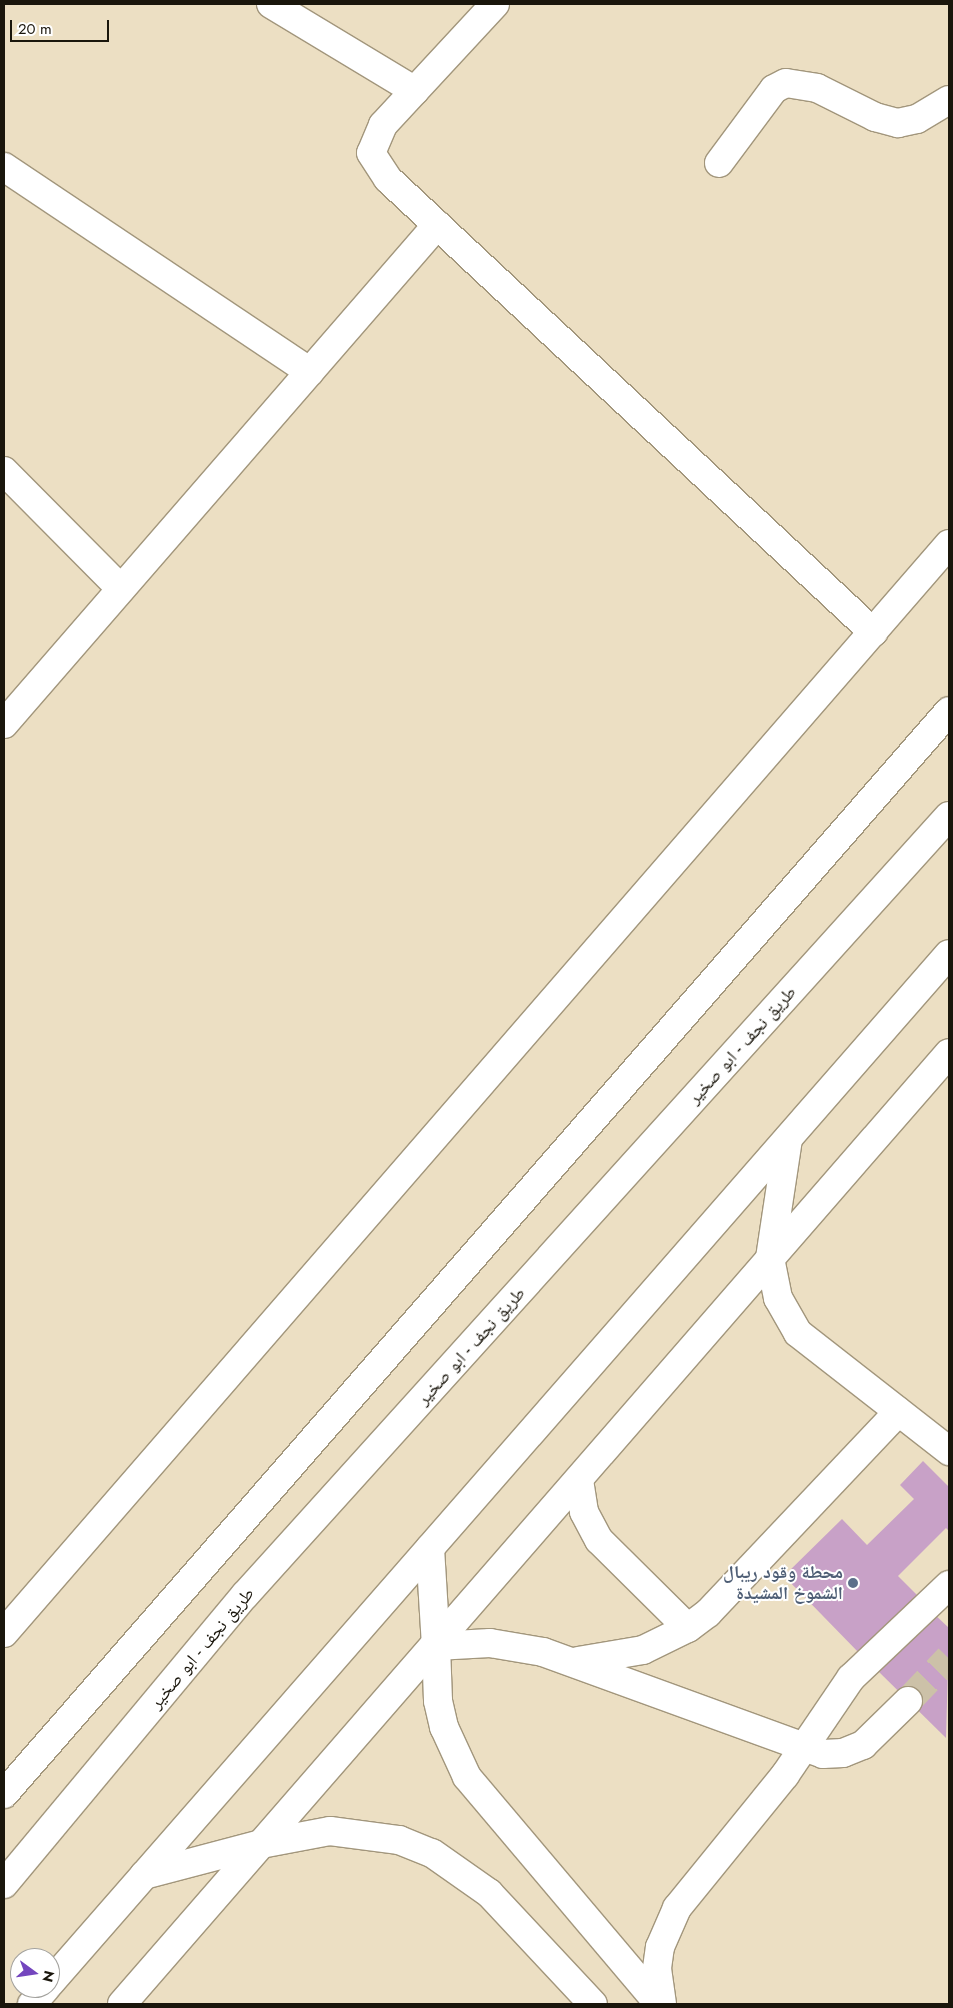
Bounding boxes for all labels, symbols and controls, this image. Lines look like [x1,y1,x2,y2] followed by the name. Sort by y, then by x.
[12,10,111,42] scale bar
[18,18,52,40] text: 20 m
[683,981,801,1109] street label: طريق نجف - ابو صخير
[412,1282,530,1410] street label: طريق نجف - ابو صخير
[723,1562,843,1605] place label: محطة وقود ريبال الشموخ المشيدة
[847,1577,859,1589] marker: محطة وقود ريبال الشموخ المشيدة
[145,1583,259,1713] street label: طريق نجف - ابو صخير
[10,1948,60,1998] north arrow
[38,1969,60,1984] text: N

